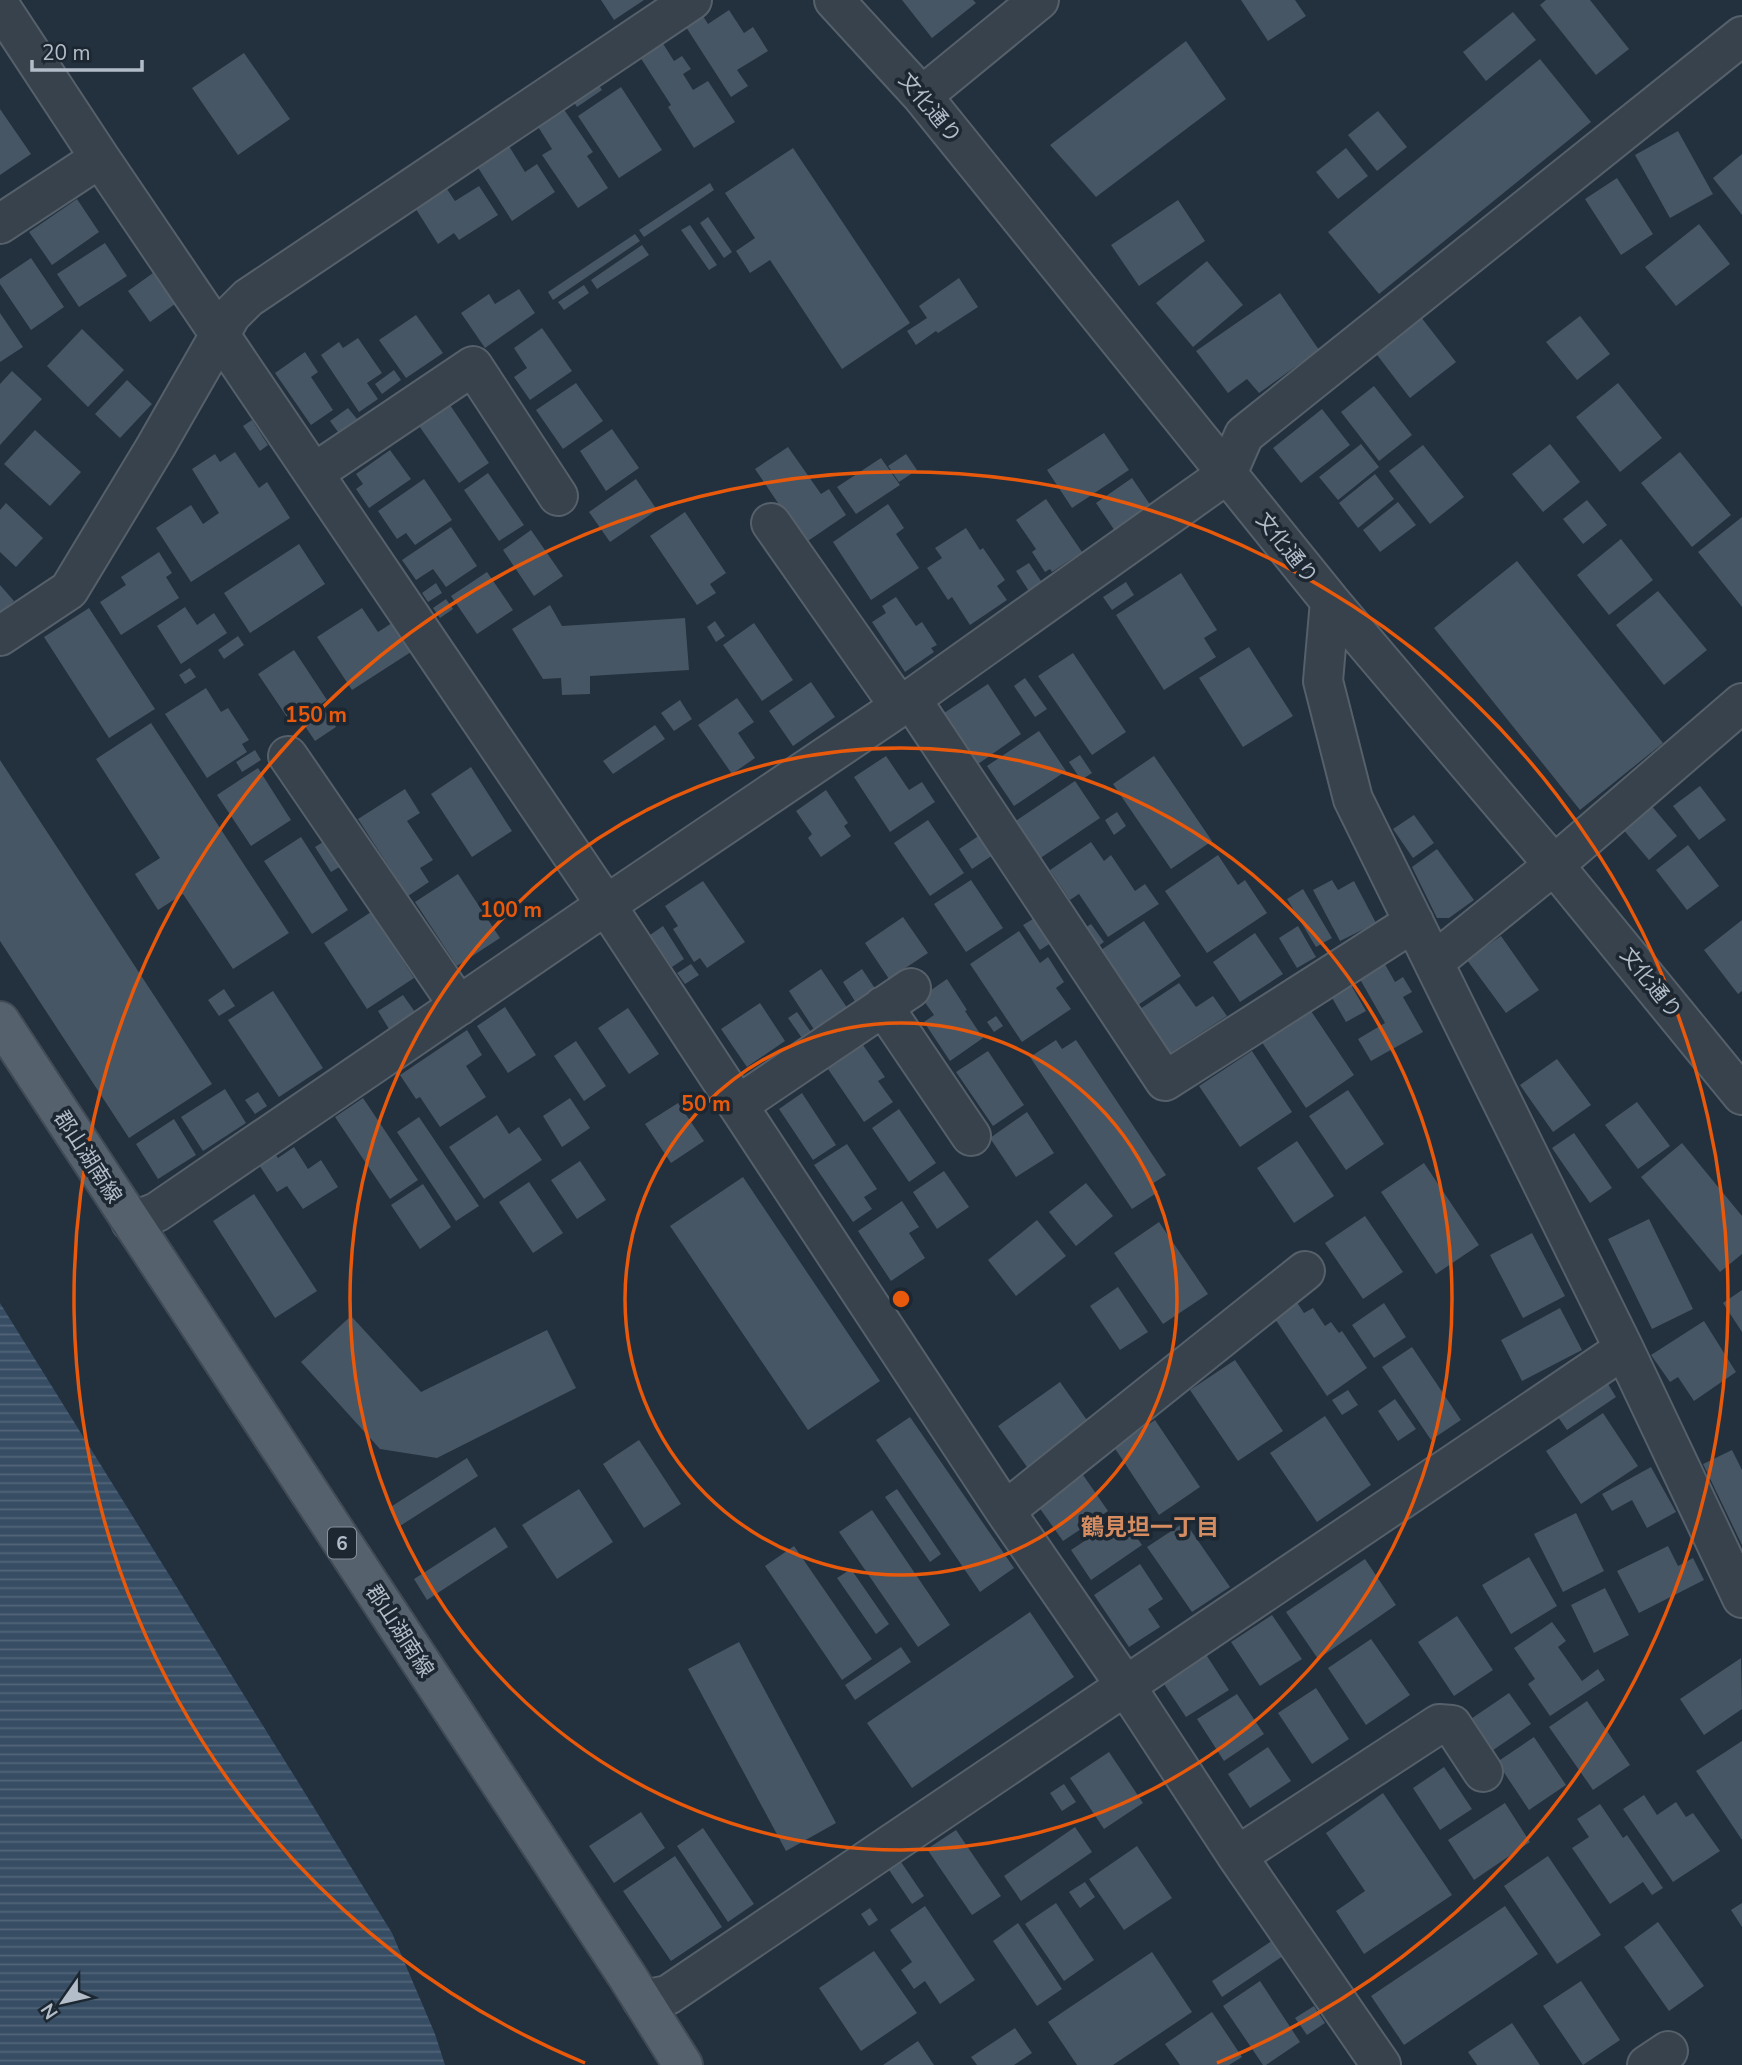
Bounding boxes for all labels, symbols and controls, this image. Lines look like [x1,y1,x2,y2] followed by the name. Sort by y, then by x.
[32,28,142,72] scale bar
[42,39,91,67] text: 20 m
[892,67,968,149] street label: 文化通り
[1250,507,1324,589] street label: 文化通り
[285,701,347,729] text: 150 m
[480,896,542,924] text: 100 m
[1614,942,1688,1024] street label: 文化通り
[681,1090,731,1118] text: 50 m
[48,1105,128,1209] street label: 郡山湖南線
[889,1287,913,1311] centre of rings
[1081,1512,1219,1543] district label: 鶴見坦一丁目
[328,1527,356,1558] road number: 6
[360,1579,440,1683] street label: 郡山湖南線
[28,1967,98,2037] north arrow
[35,1998,64,2024] text: N

